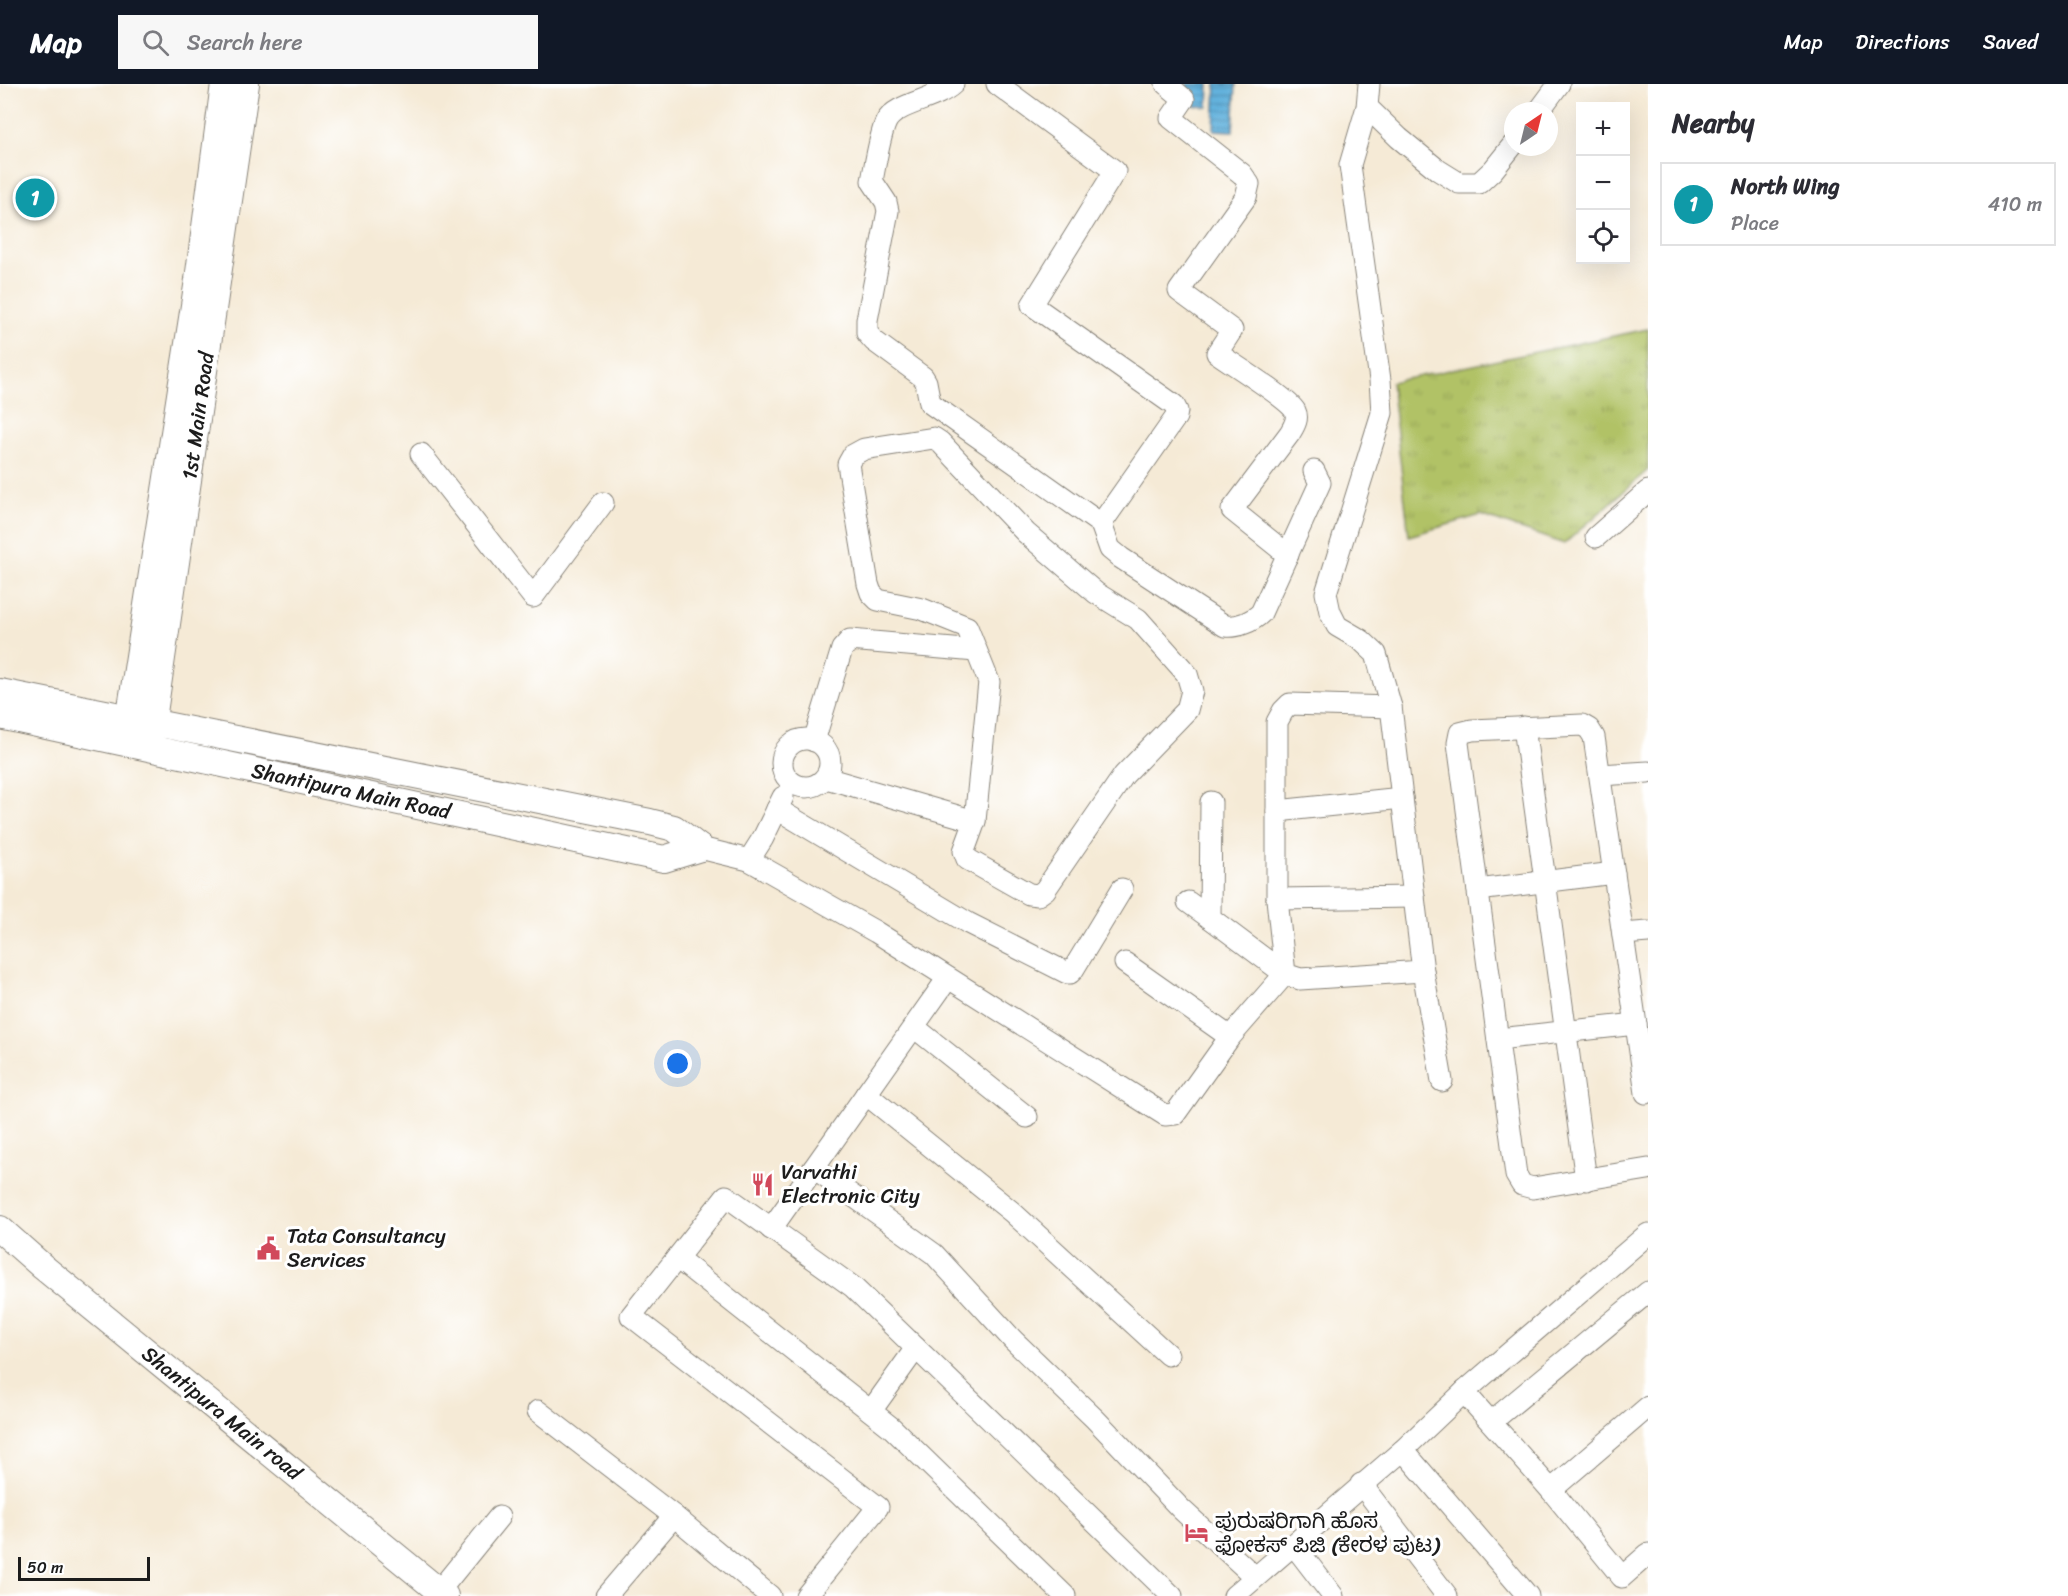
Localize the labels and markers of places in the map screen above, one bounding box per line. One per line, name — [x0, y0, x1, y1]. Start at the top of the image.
pin: 1 — [15, 176, 54, 220]
place label: Varvathi Electronic City — [781, 1153, 920, 1215]
restaurant icon: Varvathi Electronic City — [750, 1171, 776, 1197]
place label: Tata Consultancy Services — [287, 1217, 446, 1279]
public building icon: Tata Consultancy Services — [256, 1235, 282, 1261]
place label: ಪುರುಷರಿಗಾಗಿ ಹೊಸ ಫೋಕಸ್ ಪಿಜಿ (ಕೇರಳ ಪುಟ) — [1215, 1502, 1441, 1564]
hotel icon: ಪುರುಷರಿಗಾಗಿ ಹೊಸ ಫೋಕಸ್ ಪಿಜಿ (ಕೇರಳ ಪುಟ) — [1184, 1520, 1210, 1546]

